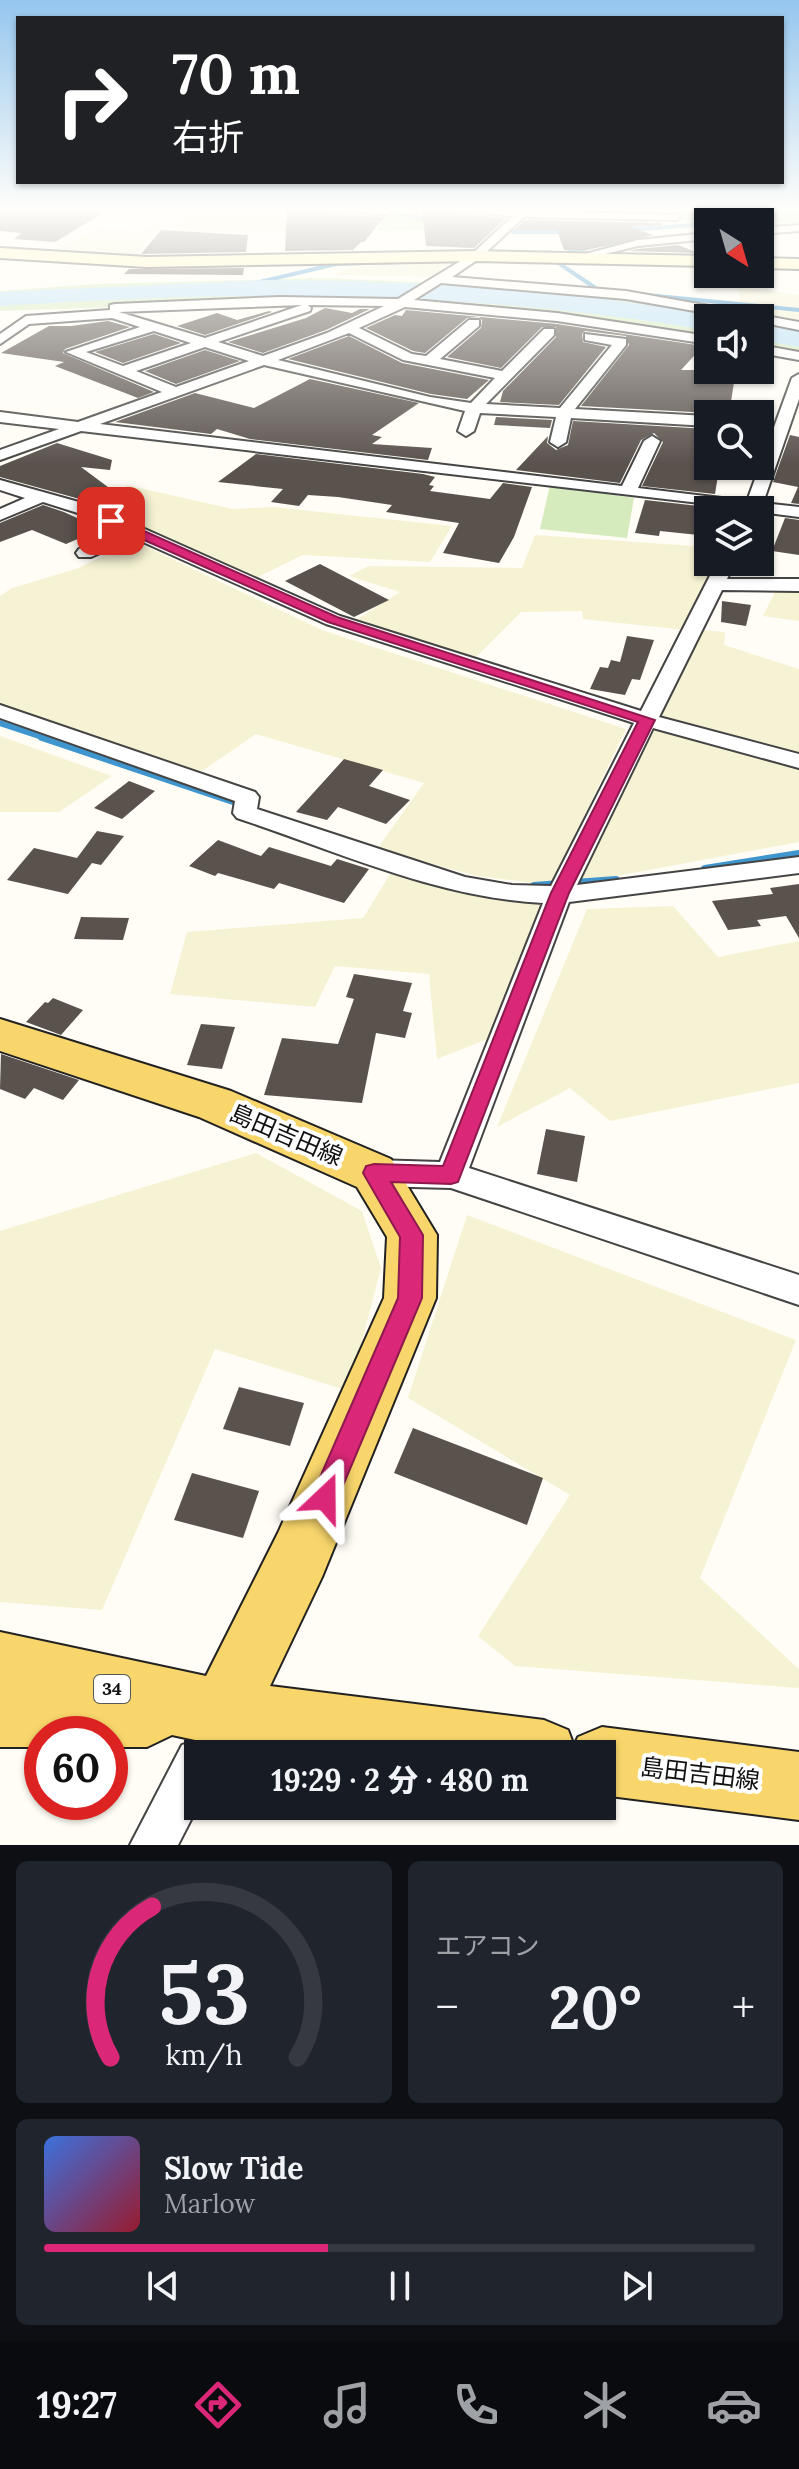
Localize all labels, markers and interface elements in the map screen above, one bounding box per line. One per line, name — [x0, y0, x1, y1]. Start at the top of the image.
text: 70 m — [172, 38, 300, 109]
icon: right — [40, 48, 144, 152]
text: 右折 — [172, 114, 244, 160]
north arrow — [694, 208, 774, 288]
map controls — [694, 208, 774, 576]
button: sound — [694, 304, 774, 384]
button: search — [694, 400, 774, 480]
pin — [77, 487, 145, 555]
button: layers — [694, 496, 774, 576]
icon: arrive — [89, 499, 133, 543]
street label: 島田吉田線 — [225, 1097, 347, 1172]
position arrow — [283, 1456, 367, 1540]
road number: 34 — [94, 1675, 130, 1703]
speed limit sign: 60 — [24, 1716, 128, 1820]
street label: 島田吉田線 — [639, 1751, 762, 1796]
text: 19:29 · 2 分 · 480 m — [271, 1761, 529, 1799]
text: エアコン — [436, 1929, 540, 1962]
text: 53 — [158, 1940, 250, 2047]
text: 20° — [549, 1969, 642, 2045]
text: − — [436, 1979, 459, 2035]
text: + — [732, 1979, 755, 2035]
text: km/h — [165, 2036, 242, 2073]
text: Slow Tide — [164, 2149, 303, 2187]
text: Marlow — [164, 2187, 255, 2220]
icon: previous — [141, 2264, 185, 2308]
icon: pause — [378, 2264, 422, 2308]
icon: next — [615, 2264, 659, 2308]
icon: directions — [190, 2377, 246, 2433]
icon: music — [319, 2377, 375, 2433]
icon: phone — [448, 2377, 504, 2433]
icon: climate — [577, 2377, 633, 2433]
icon: car — [706, 2377, 762, 2433]
text: 19:27 — [37, 2382, 117, 2428]

